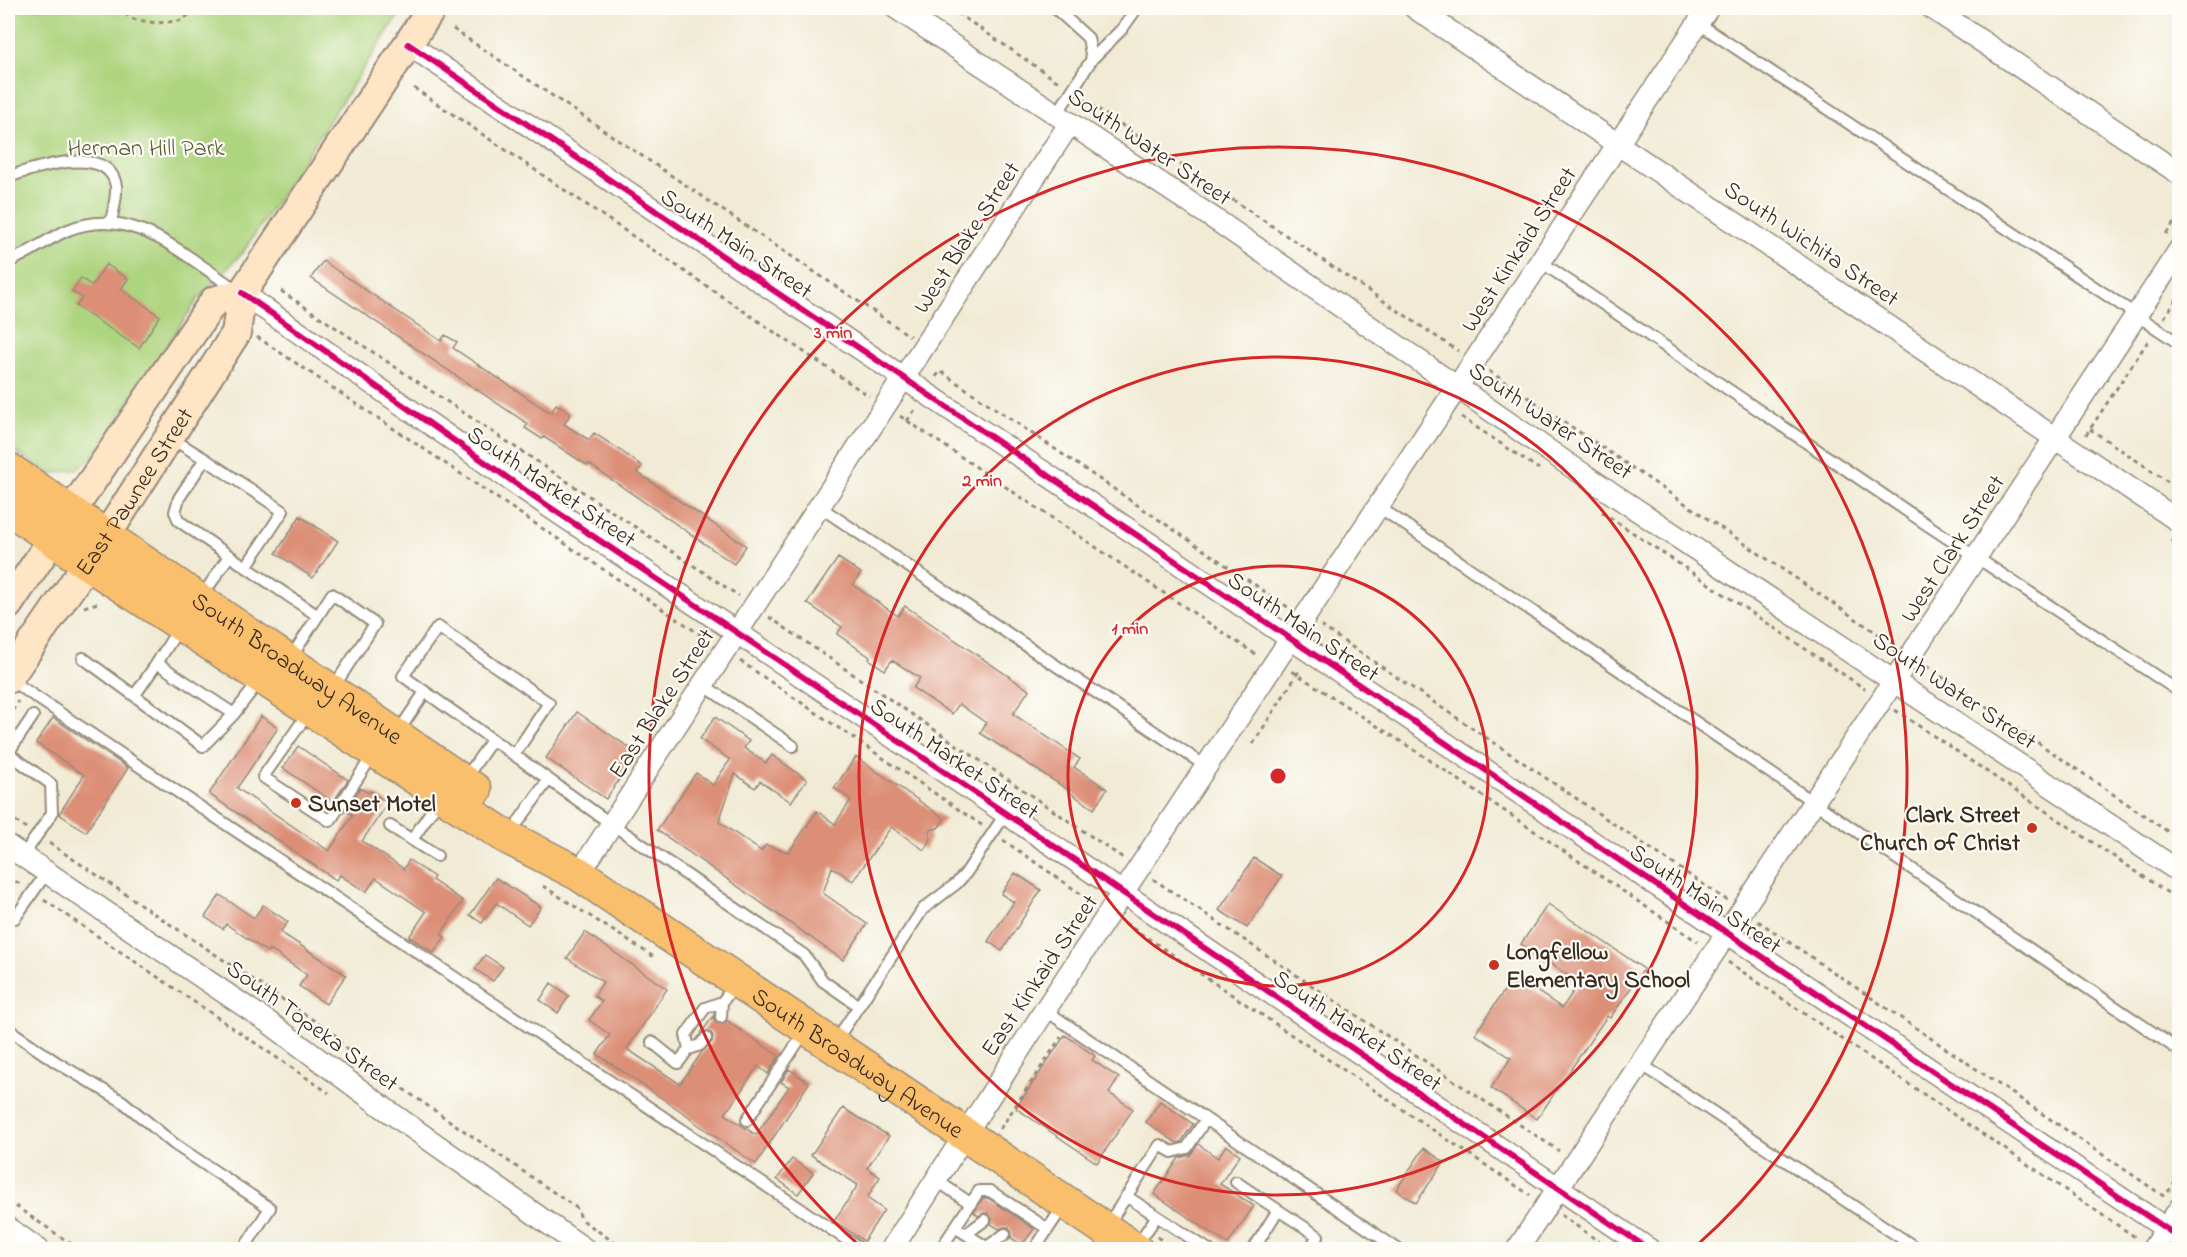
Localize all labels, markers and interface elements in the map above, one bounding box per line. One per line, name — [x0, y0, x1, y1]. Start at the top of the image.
street label: South Water Street — [1060, 80, 1238, 216]
park label: Herman Hill Park — [67, 132, 225, 167]
street label: West Blake Street — [906, 155, 1030, 321]
street label: West Kinkaid Street — [1453, 161, 1587, 340]
street label: South Wichita Street — [1716, 173, 1905, 317]
street label: South Main Street — [652, 181, 819, 309]
text: 3 min — [813, 321, 852, 347]
street label: South Water Street — [1461, 354, 1639, 490]
street label: East Pawnee Street — [68, 401, 204, 584]
street label: South Market Street — [459, 418, 642, 558]
street label: West Clark Street — [1893, 468, 2015, 630]
text: 2 min — [961, 469, 1002, 495]
street label: South Main Street — [1219, 564, 1386, 692]
street label: South Broadway Avenue — [183, 585, 409, 755]
text: 1 min — [1112, 617, 1148, 643]
street label: East Blake Street — [601, 622, 725, 787]
street label: South Water Street — [1865, 624, 2043, 760]
street label: South Market Street — [862, 690, 1045, 830]
centre of rings — [1268, 766, 1288, 786]
place label: Sunset Motel — [308, 788, 436, 823]
marker: Sunset Motel — [289, 796, 303, 810]
place label: Clark Street Church of Christ — [1860, 799, 2021, 862]
marker: Clark Street Church of Christ — [2025, 821, 2039, 835]
street label: South Main Street — [1621, 836, 1788, 964]
street label: East Kinkaid Street — [974, 888, 1109, 1065]
place label: Longfellow Elementary School — [1506, 936, 1690, 1000]
street label: South Topeka Street — [218, 952, 405, 1102]
marker: Longfellow Elementary School — [1487, 958, 1501, 972]
street label: South Market Street — [1265, 962, 1448, 1102]
street label: South Broadway Avenue — [744, 980, 970, 1149]

